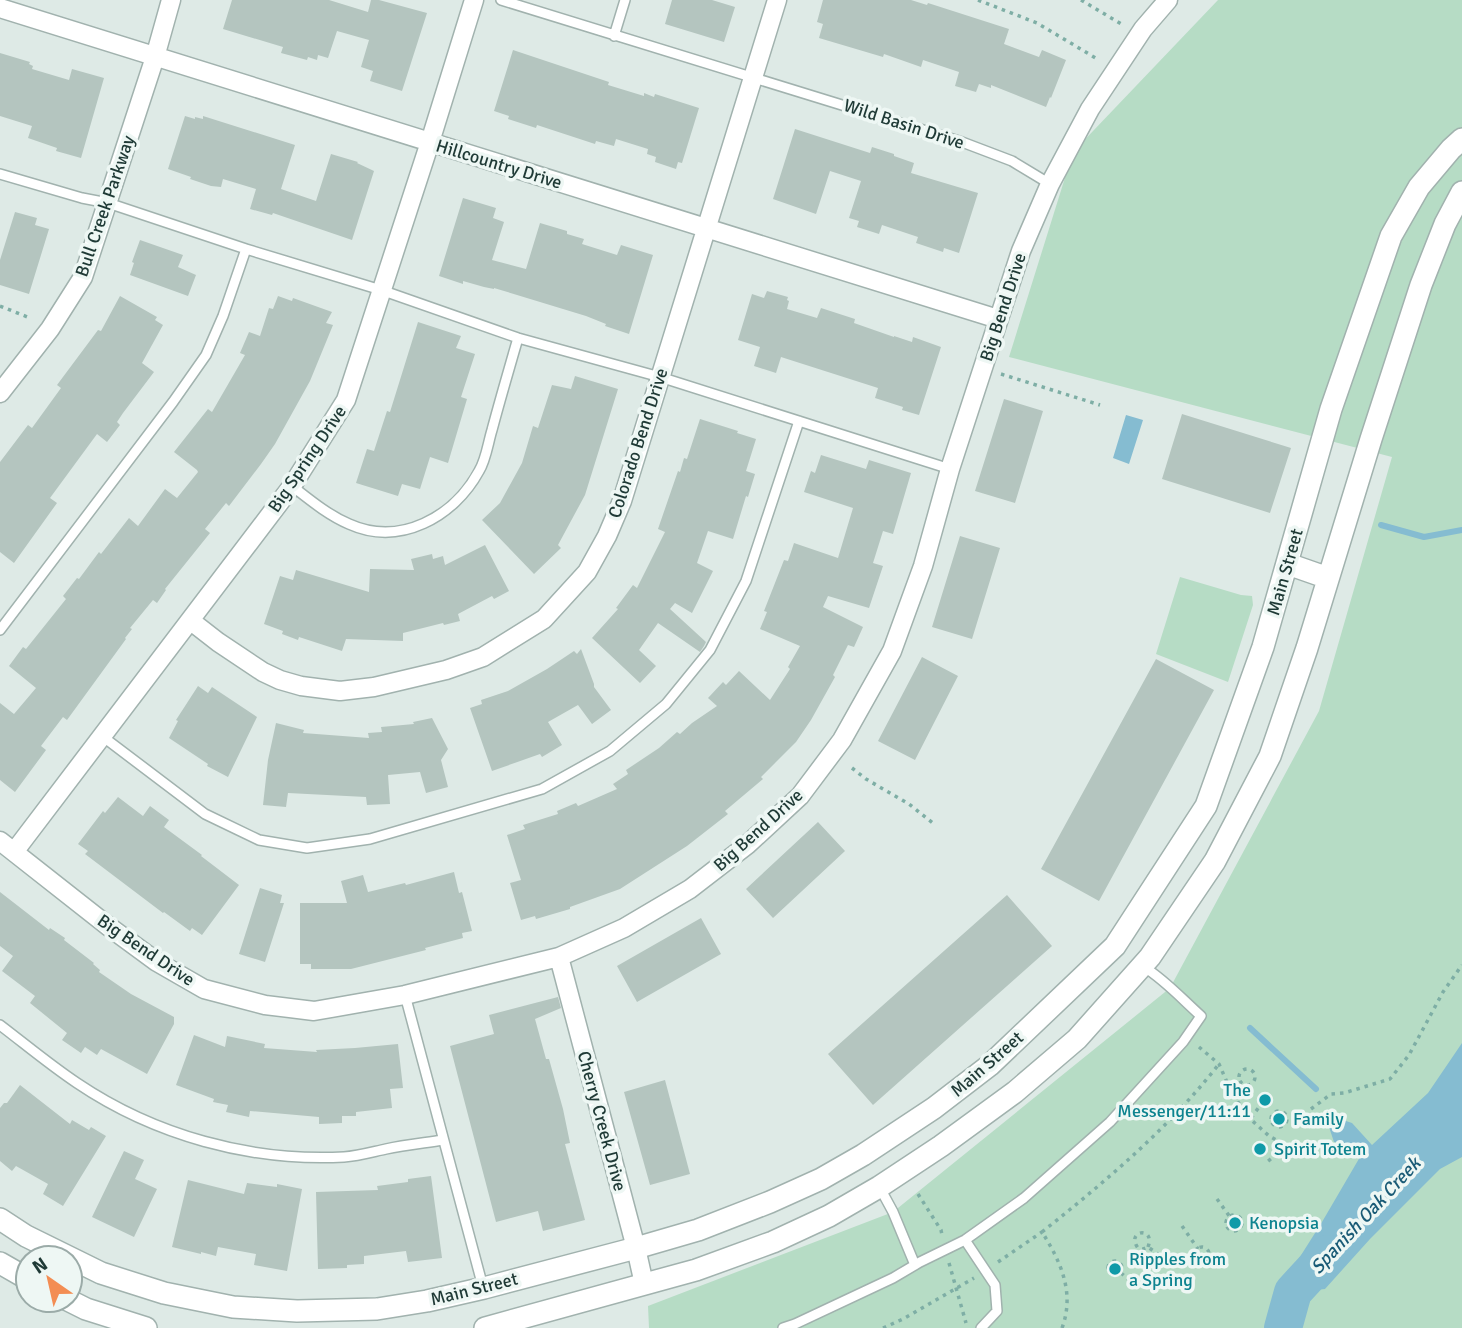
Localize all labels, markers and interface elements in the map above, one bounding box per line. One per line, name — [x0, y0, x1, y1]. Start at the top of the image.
street label: Wild Basin Drive — [841, 94, 967, 154]
street label: Bull Creek Parkway — [71, 132, 140, 280]
street label: Hillcountry Drive — [433, 134, 565, 194]
street label: Big Bend Drive — [975, 250, 1031, 364]
street label: Colorado Bend Drive — [603, 365, 673, 521]
street label: Big Spring Drive — [263, 401, 351, 517]
street label: Main Street — [1262, 526, 1308, 618]
street label: Big Bend Drive — [709, 784, 807, 876]
street label: Big Bend Drive — [93, 909, 199, 991]
street label: Main Street — [946, 1026, 1028, 1102]
street label: Cherry Creek Drive — [573, 1049, 631, 1193]
place label: The Messenger/11:11 — [1117, 1079, 1251, 1122]
marker: The Messenger/11:11 — [1257, 1092, 1273, 1108]
place label: Family — [1293, 1108, 1344, 1130]
marker: Family — [1271, 1111, 1287, 1127]
place label: Spirit Totem — [1274, 1138, 1366, 1160]
marker: Spirit Totem — [1252, 1141, 1268, 1157]
water label: Spanish Oak Creek — [1306, 1151, 1427, 1279]
place label: Kenopsia — [1249, 1212, 1319, 1234]
marker: Kenopsia — [1227, 1215, 1243, 1231]
north arrow — [14, 1244, 84, 1314]
place label: Ripples from a Spring — [1129, 1248, 1226, 1291]
text: N — [28, 1252, 52, 1279]
marker: Ripples from a Spring — [1107, 1261, 1123, 1277]
street label: Main Street — [428, 1268, 520, 1310]

